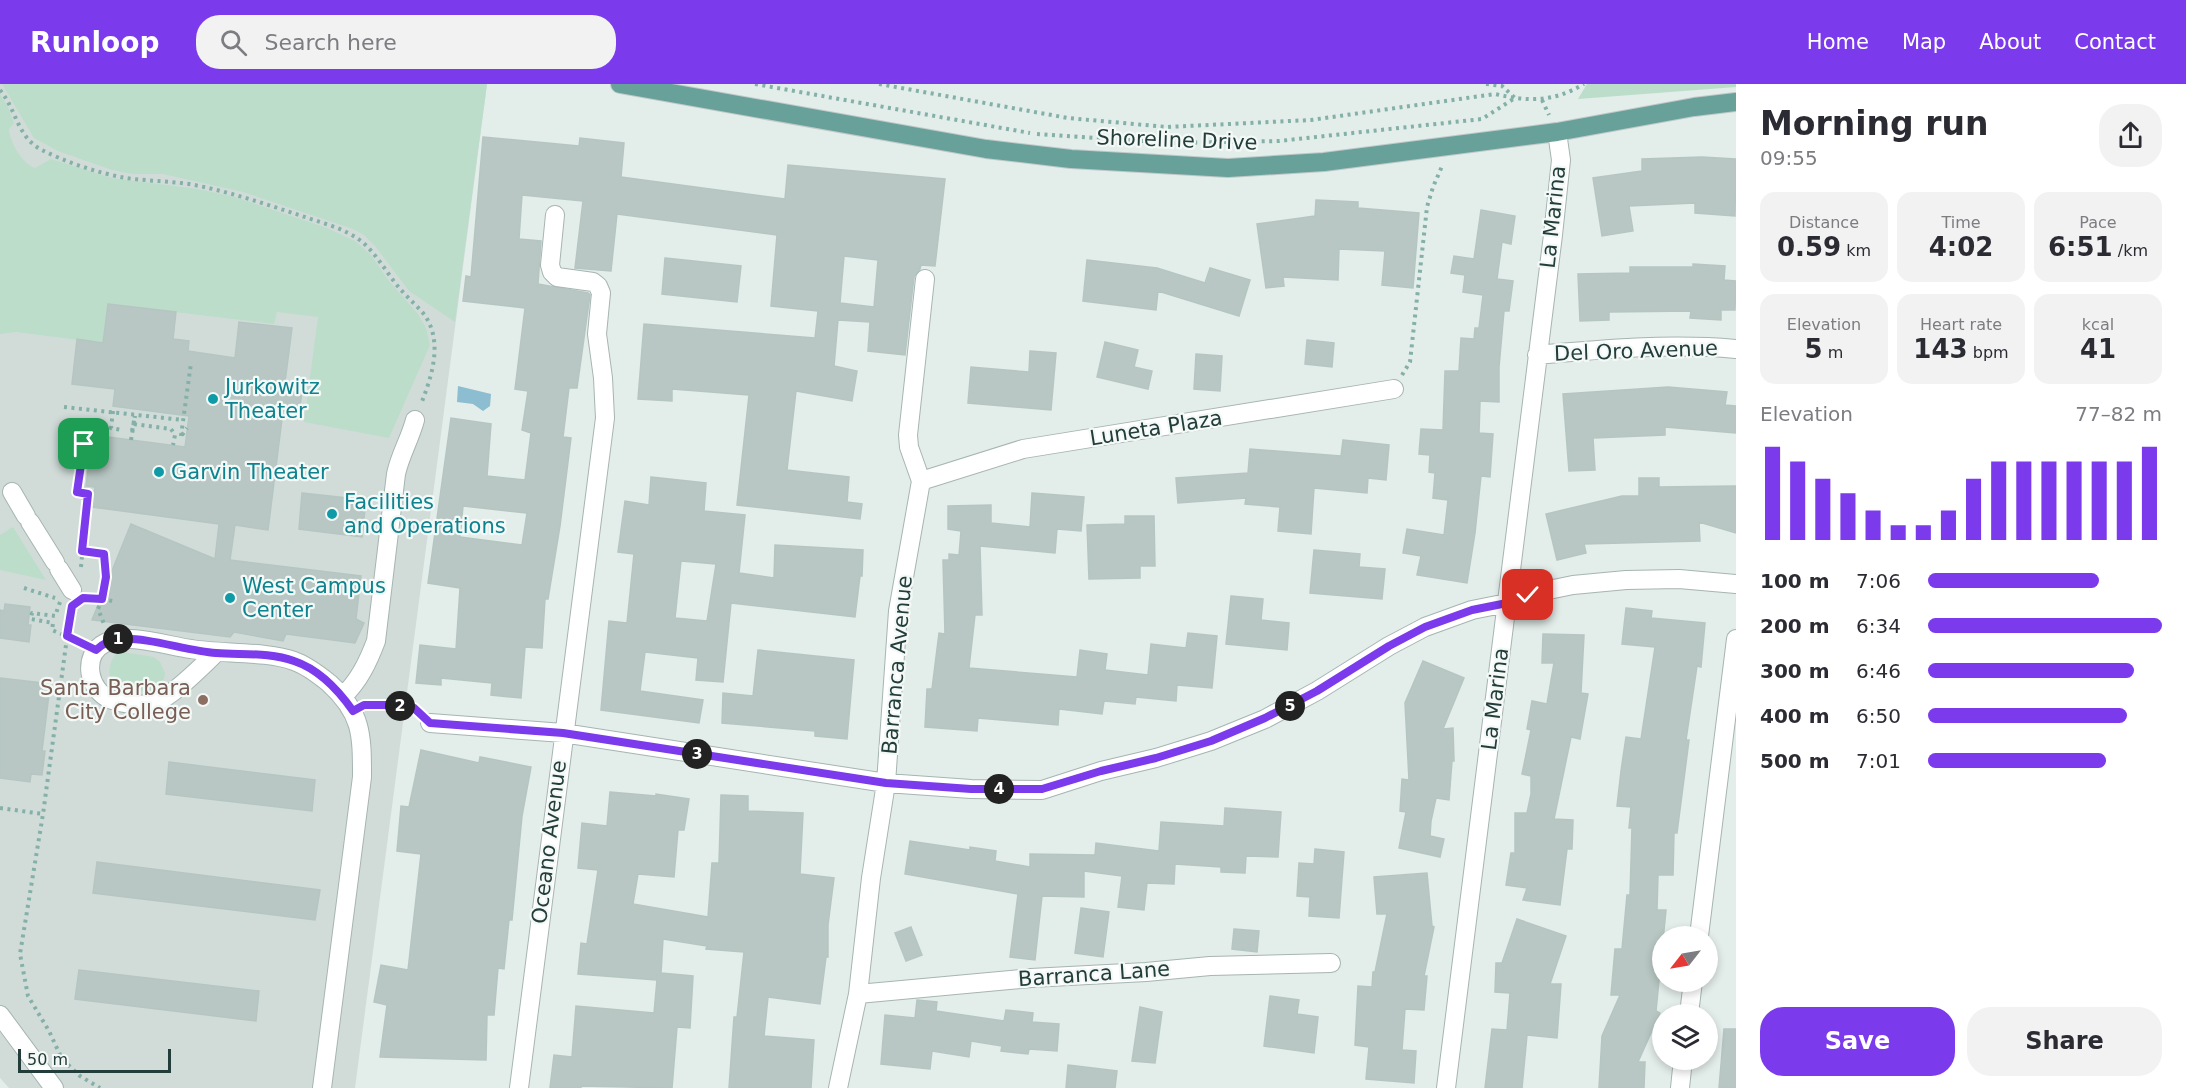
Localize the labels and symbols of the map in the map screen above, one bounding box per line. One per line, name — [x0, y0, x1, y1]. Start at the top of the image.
street label: Shoreline Drive — [1096, 125, 1258, 155]
street label: La Marina — [1536, 165, 1570, 269]
street label: Del Oro Avenue — [1554, 336, 1718, 366]
place label: Jurkowitz Theater — [223, 375, 320, 423]
marker: Jurkowitz Theater — [206, 392, 220, 406]
street label: Luneta Plaza — [1088, 406, 1224, 450]
pin — [58, 418, 109, 469]
place label: Garvin Theater — [171, 460, 329, 484]
marker: Garvin Theater — [152, 465, 166, 479]
place label: Facilities and Operations — [344, 490, 506, 538]
marker: Facilities and Operations — [325, 507, 339, 521]
pin — [1502, 569, 1553, 620]
place label: West Campus Center — [242, 574, 386, 622]
street label: Barranca Avenue — [877, 575, 917, 755]
marker: West Campus Center — [223, 591, 237, 605]
pin: 1 — [103, 624, 133, 654]
street label: La Marina — [1477, 646, 1513, 752]
place label: Santa Barbara City College — [40, 676, 191, 724]
pin: 2 — [385, 691, 415, 721]
pin: 5 — [1275, 691, 1305, 721]
marker: Santa Barbara City College — [196, 693, 210, 707]
pin: 3 — [682, 739, 712, 769]
street label: Oceano Avenue — [527, 759, 571, 925]
pin: 4 — [984, 774, 1014, 804]
north arrow — [1652, 926, 1718, 992]
street label: Barranca Lane — [1017, 957, 1171, 991]
scale bar — [18, 1046, 171, 1074]

